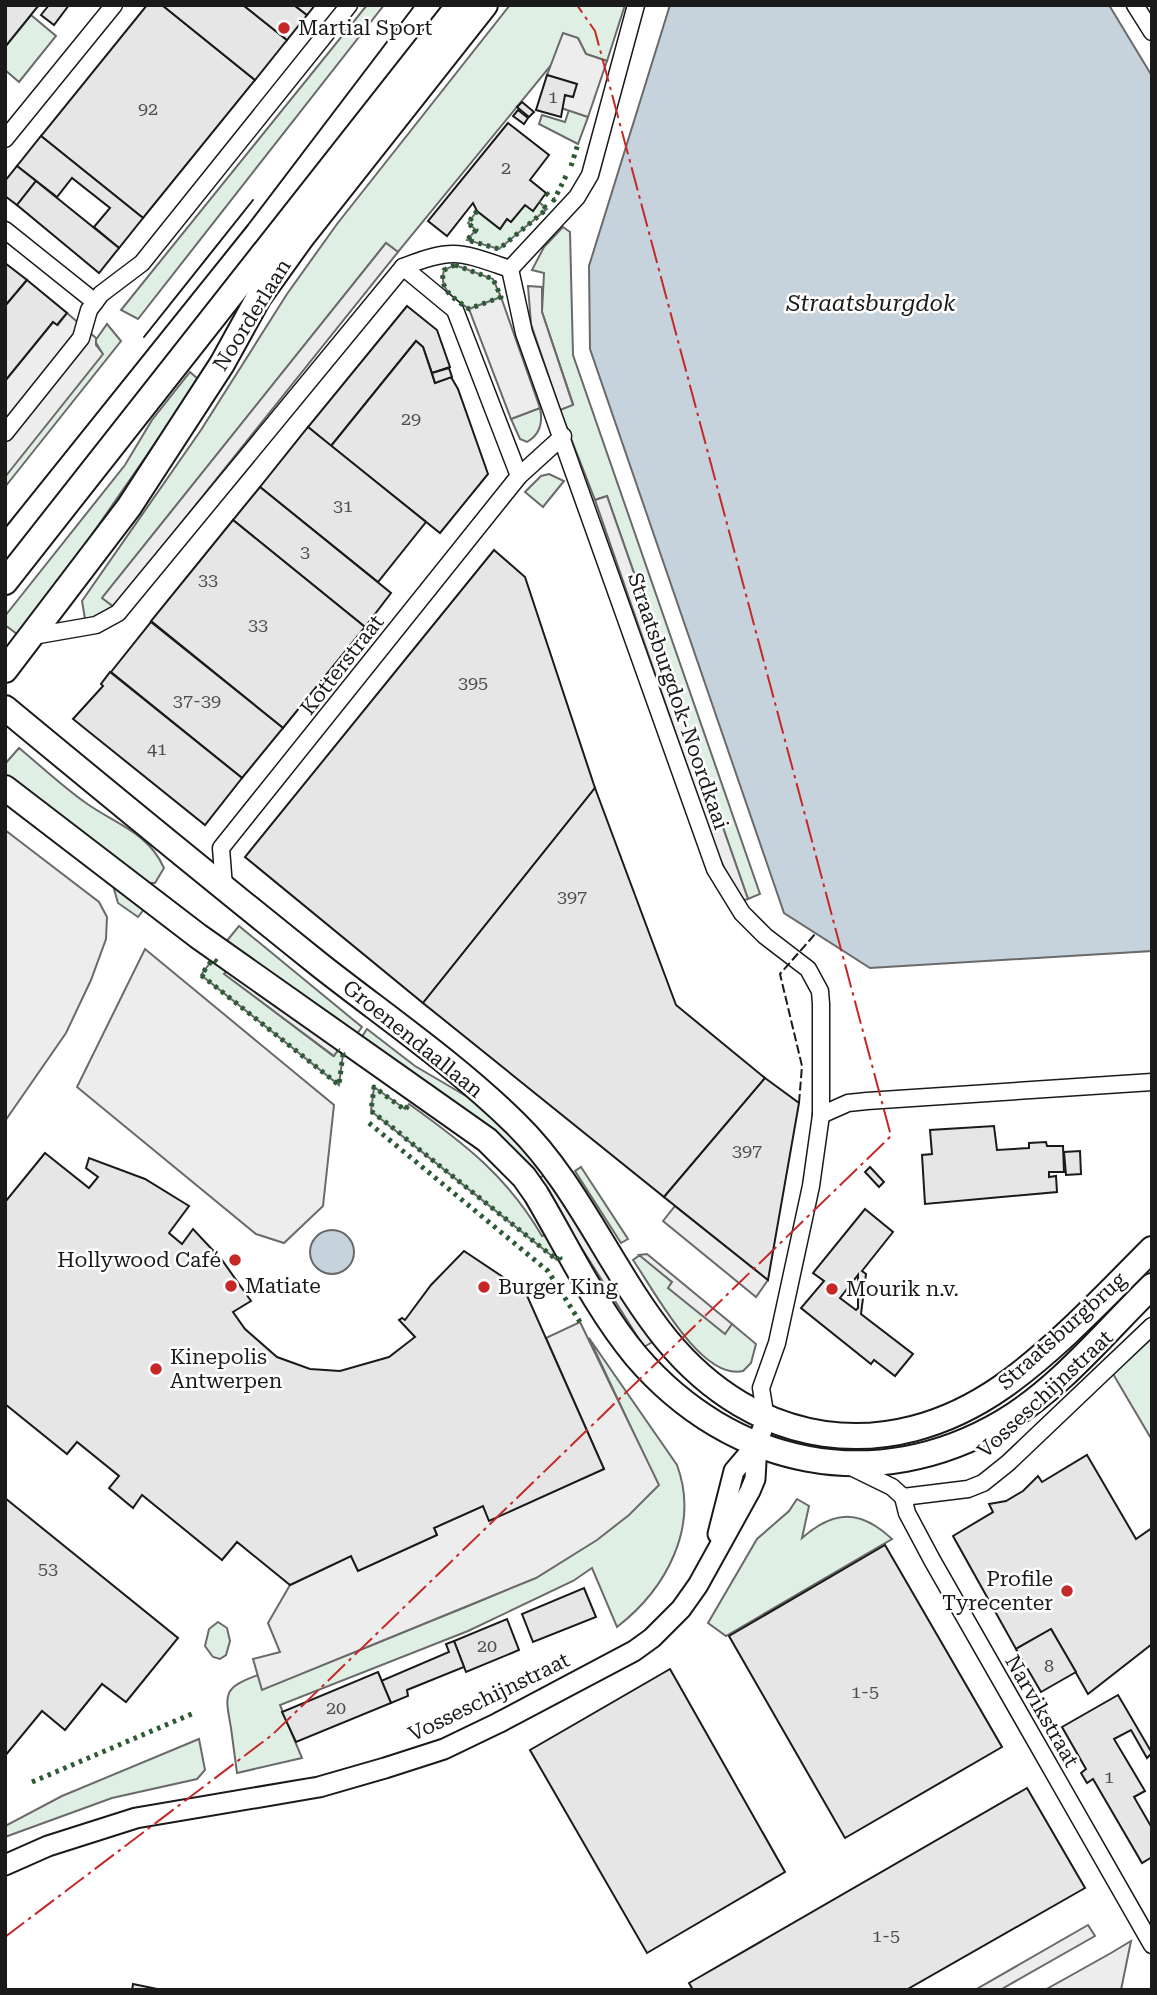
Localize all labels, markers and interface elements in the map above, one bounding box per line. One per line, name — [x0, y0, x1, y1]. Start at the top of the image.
place label: Martial Sport — [298, 16, 433, 40]
marker: Martial Sport — [276, 20, 292, 36]
house number: 1 — [548, 86, 558, 107]
house number: 92 — [138, 98, 158, 119]
house number: 2 — [501, 157, 511, 178]
street label: Noorderlaan — [208, 254, 296, 375]
water label: Straatsburgdok — [786, 290, 956, 317]
house number: 29 — [401, 408, 421, 429]
house number: 31 — [333, 495, 353, 516]
house number: 3 — [300, 541, 310, 562]
house number: 33 — [198, 569, 218, 590]
street label: Straatsburgdok-Noordkaai — [623, 570, 733, 833]
street label: Kotterstraat — [296, 610, 388, 720]
house number: 33 — [248, 614, 268, 635]
house number: 395 — [458, 672, 488, 693]
house number: 37-39 — [173, 690, 221, 711]
house number: 41 — [147, 738, 167, 759]
house number: 397 — [557, 886, 587, 907]
street label: Groenendaallaan — [338, 975, 488, 1103]
house number: 397 — [732, 1140, 762, 1161]
place label: Hollywood Café — [57, 1248, 221, 1272]
marker: Hollywood Café — [227, 1252, 243, 1268]
street label: Straatsburgbrug — [993, 1267, 1131, 1395]
place label: Matiate — [245, 1274, 321, 1298]
place label: Burger King — [498, 1275, 618, 1299]
place label: Mourik n.v. — [846, 1277, 959, 1301]
marker: Matiate — [223, 1278, 239, 1294]
marker: Burger King — [476, 1279, 492, 1295]
marker: Mourik n.v. — [824, 1281, 840, 1297]
street label: Vosseschijnstraat — [973, 1325, 1118, 1463]
place label: Kinepolis Antwerpen — [170, 1345, 283, 1393]
marker: Kinepolis Antwerpen — [148, 1361, 164, 1377]
house number: 53 — [38, 1558, 58, 1579]
place label: Profile Tyrecenter — [942, 1567, 1053, 1615]
marker: Profile Tyrecenter — [1059, 1583, 1075, 1599]
house number: 20 — [477, 1635, 497, 1656]
street label: Vosseschijnstraat — [405, 1648, 573, 1746]
street label: Narvikstraat — [1000, 1651, 1084, 1771]
house number: 8 — [1044, 1655, 1054, 1676]
house number: 1-5 — [851, 1681, 879, 1702]
house number: 20 — [326, 1697, 346, 1718]
house number: 1 — [1104, 1766, 1114, 1787]
house number: 1-5 — [872, 1925, 900, 1946]

